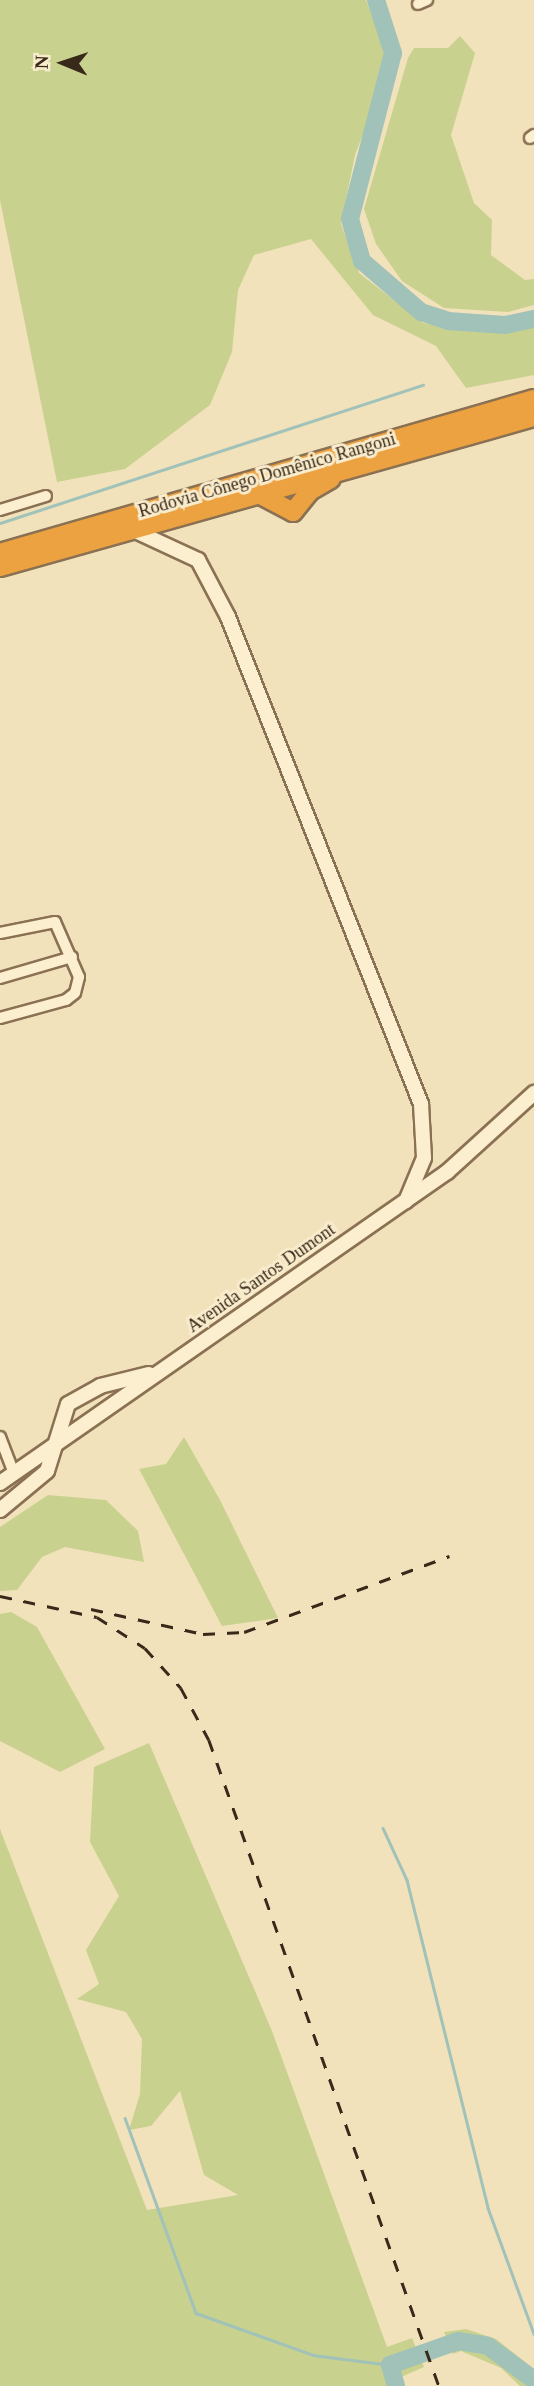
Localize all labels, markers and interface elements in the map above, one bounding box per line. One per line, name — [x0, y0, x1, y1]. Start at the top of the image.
north arrow — [28, 28, 98, 98]
text: N — [31, 55, 52, 69]
street label: Rodovia Cônego Domênico Rangoni — [136, 428, 398, 522]
street label: Avenida Santos Dumont — [183, 1219, 339, 1337]

